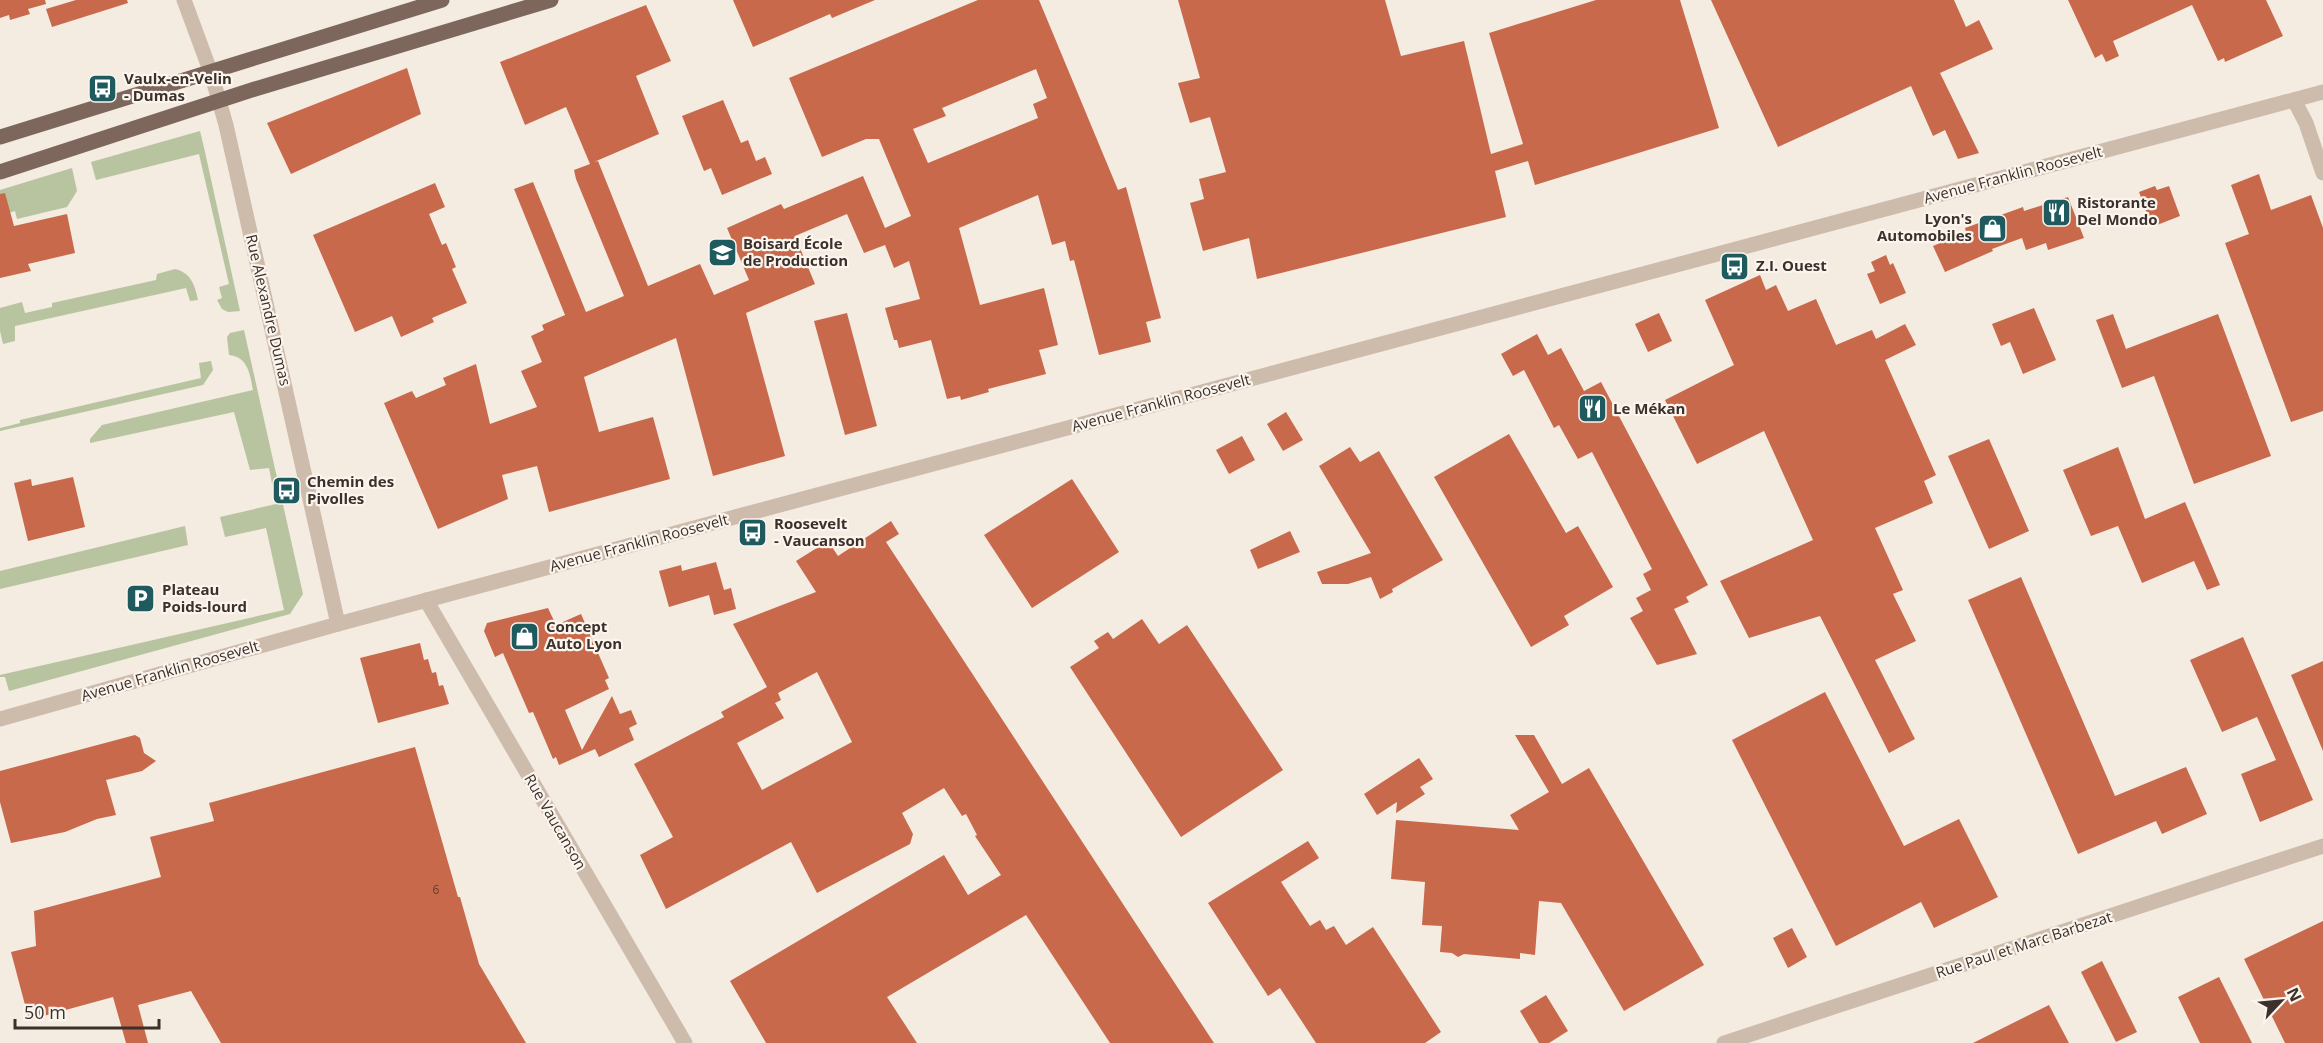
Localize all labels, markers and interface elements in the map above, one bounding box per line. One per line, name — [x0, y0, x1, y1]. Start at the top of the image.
place label: Vaulx-en-Velin - Dumas — [124, 68, 232, 105]
bus stop icon: Vaulx-en-Velin - Dumas — [87, 72, 119, 104]
street label: Avenue Franklin Roosevelt — [1921, 141, 2104, 208]
place label: Ristorante Del Mondo — [2077, 192, 2158, 229]
restaurant icon: Ristorante Del Mondo — [2040, 196, 2072, 228]
place label: Lyon's Automobiles — [1877, 208, 1972, 245]
shop icon: Lyon's Automobiles — [1977, 212, 2009, 244]
street label: Rue Alexandre Dumas — [242, 232, 296, 388]
place label: Boisard École de Production — [743, 233, 848, 270]
school or university icon: Boisard École de Production — [706, 237, 738, 269]
bus stop icon: Z.I. Ouest — [1719, 250, 1751, 282]
place label: Z.I. Ouest — [1756, 255, 1827, 275]
street label: Avenue Franklin Roosevelt — [1069, 369, 1252, 436]
restaurant icon: Le Mékan — [1576, 393, 1608, 425]
place label: Le Mékan — [1613, 398, 1685, 418]
place label: Chemin des Pivolles — [307, 471, 394, 508]
bus stop icon: Chemin des Pivolles — [270, 475, 302, 507]
street label: Avenue Franklin Roosevelt — [547, 509, 730, 576]
place label: Roosevelt - Vaucanson — [774, 513, 865, 550]
bus stop icon: Roosevelt - Vaucanson — [737, 517, 769, 549]
place label: Plateau Poids-lourd — [162, 579, 247, 616]
parking icon: Plateau Poids-lourd — [125, 583, 157, 615]
place label: Concept Auto Lyon — [546, 616, 622, 653]
shop icon: Concept Auto Lyon — [509, 620, 541, 652]
street label: Avenue Franklin Roosevelt — [79, 635, 261, 705]
street label: Rue Vaucanson — [520, 770, 591, 873]
house number: 6 — [433, 881, 440, 898]
street label: Rue Paul et Marc Barbezat — [1933, 906, 2114, 982]
north arrow — [2251, 971, 2311, 1031]
text: N — [2282, 984, 2307, 1005]
scale bar — [15, 992, 159, 1030]
text: 50 m — [24, 1000, 66, 1024]

